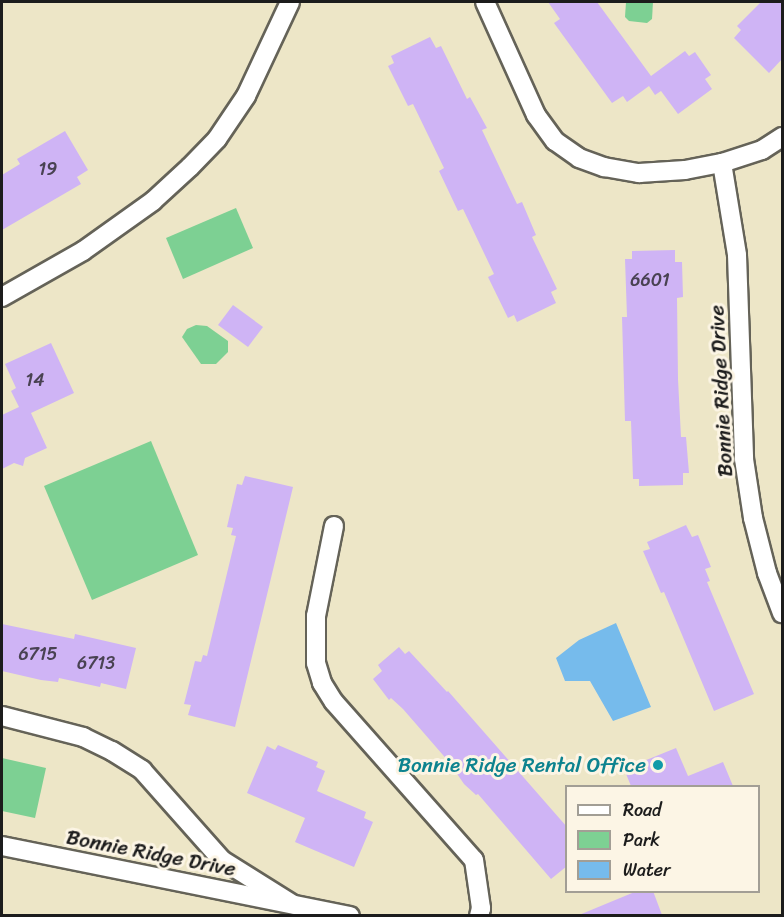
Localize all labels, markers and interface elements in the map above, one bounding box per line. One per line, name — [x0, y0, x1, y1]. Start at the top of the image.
house number: 19 — [39, 158, 57, 180]
house number: 6601 — [630, 269, 670, 291]
street label: Bonnie Ridge Drive — [704, 304, 738, 478]
house number: 14 — [26, 369, 44, 391]
house number: 6715 — [18, 643, 58, 665]
house number: 6713 — [77, 652, 115, 674]
place label: Bonnie Ridge Rental Office — [396, 752, 646, 778]
marker: Bonnie Ridge Rental Office — [651, 758, 665, 772]
legend — [565, 785, 760, 893]
text: Road — [623, 794, 662, 826]
street label: Bonnie Ridge Drive — [64, 824, 238, 882]
text: Park — [623, 824, 660, 856]
text: Water — [623, 854, 670, 886]

